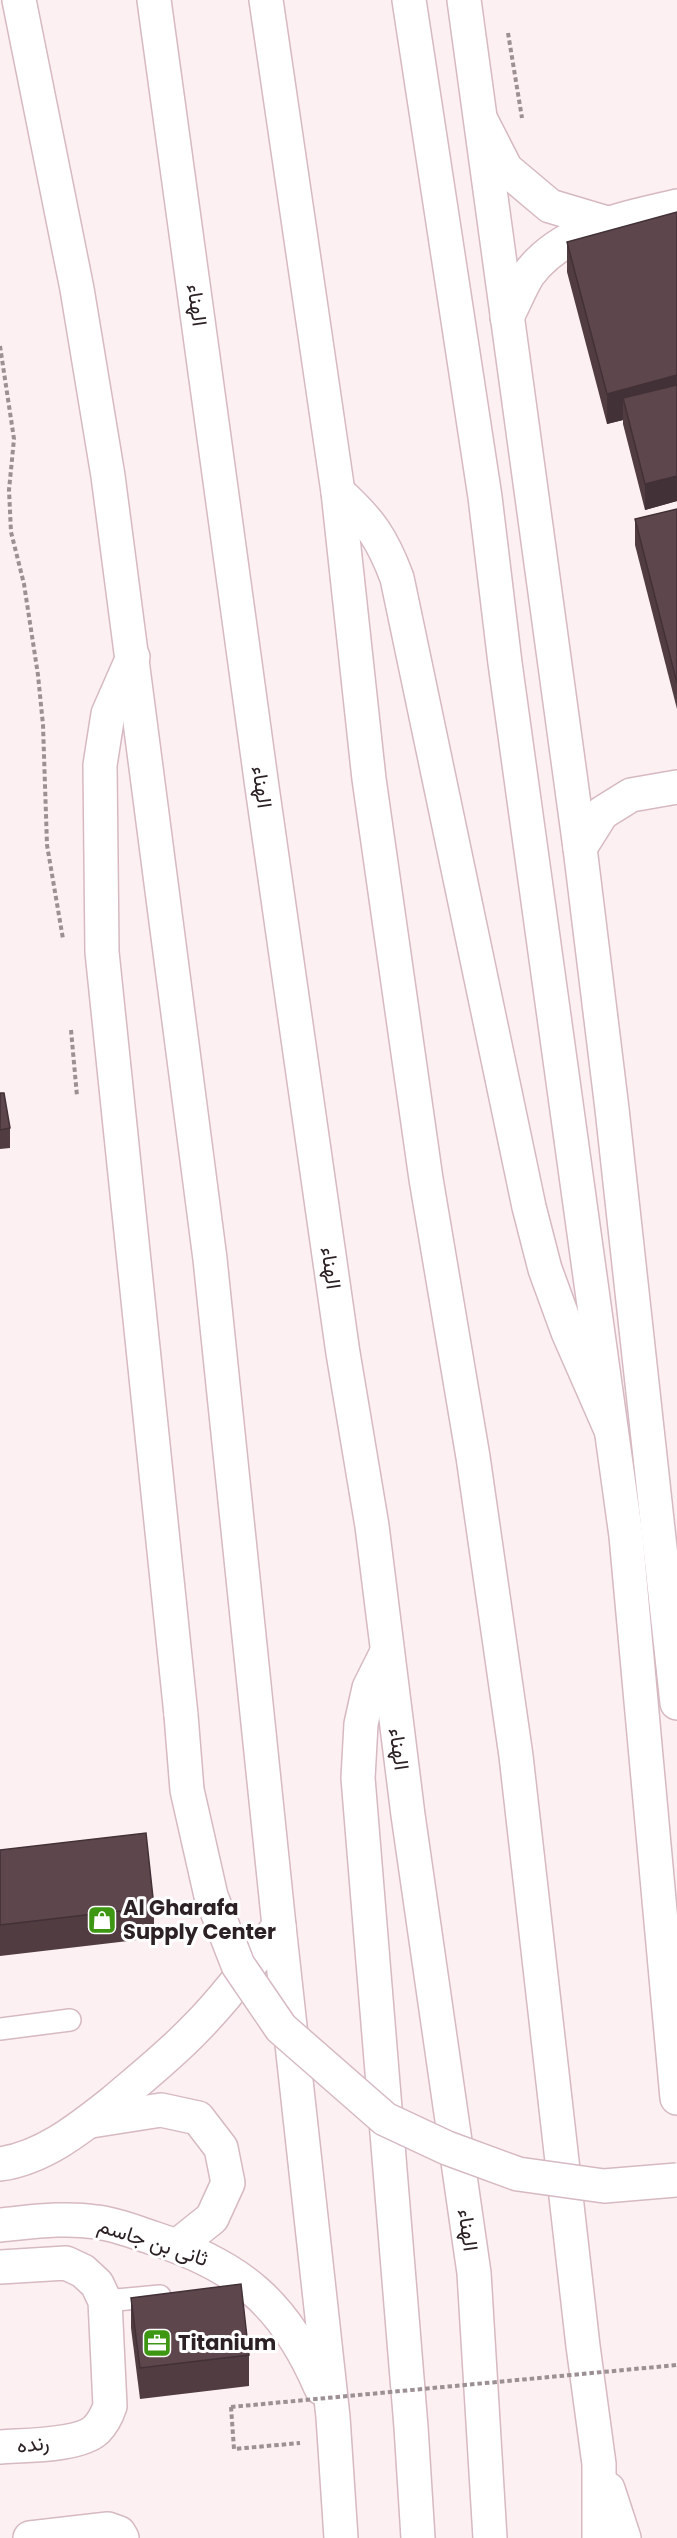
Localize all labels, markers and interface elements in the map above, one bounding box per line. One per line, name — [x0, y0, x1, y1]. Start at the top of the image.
street label: الهناء — [180, 282, 215, 328]
street label: الهناء — [245, 764, 280, 810]
street label: الهناء — [314, 1245, 349, 1291]
street label: الهناء — [382, 1726, 417, 1772]
place label: Al Gharafa Supply Center — [123, 1893, 276, 1946]
shop icon: Al Gharafa Supply Center — [86, 1904, 118, 1936]
street label: الهناء — [451, 2207, 486, 2253]
street label: ثانى بن جاسم — [94, 2210, 212, 2273]
office icon: Titanium — [141, 2327, 173, 2359]
place label: Titanium — [178, 2328, 276, 2357]
street label: رنده — [15, 2427, 51, 2460]

